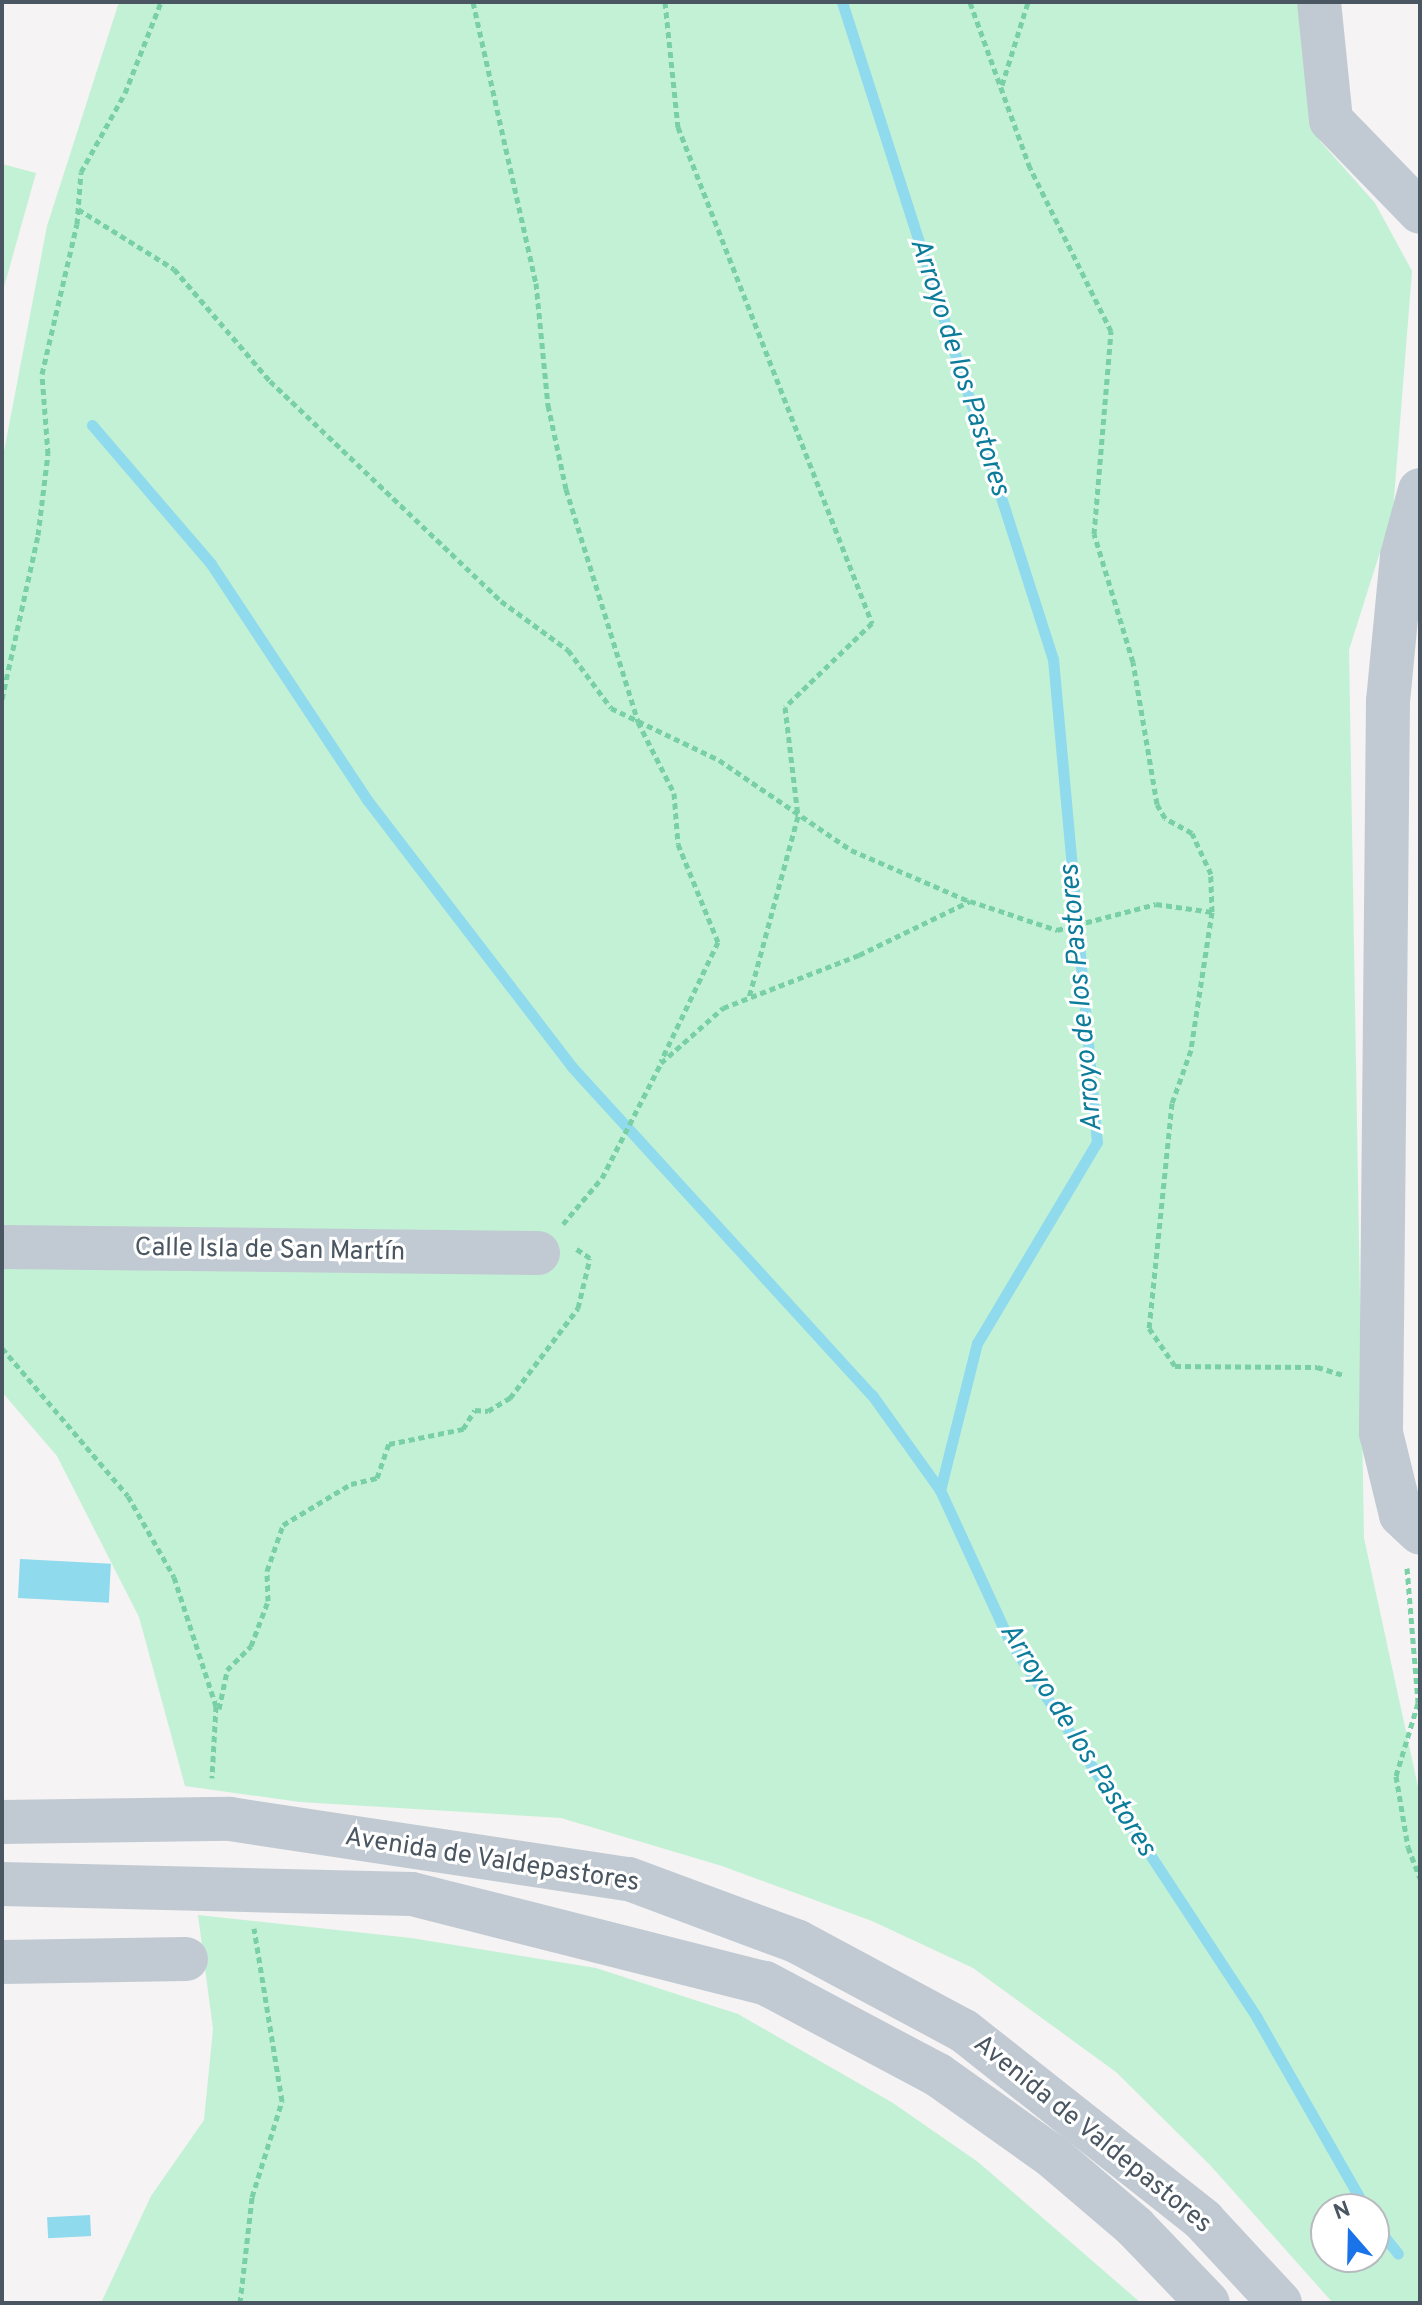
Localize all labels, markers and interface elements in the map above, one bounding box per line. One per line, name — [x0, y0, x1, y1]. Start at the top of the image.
water label: Arroyo de los Pastores — [902, 234, 1016, 500]
water label: Arroyo de los Pastores — [1054, 863, 1110, 1133]
street label: Calle Isla de San Martín — [134, 1233, 406, 1269]
water label: Arroyo de los Pastores — [992, 1617, 1162, 1863]
street label: Avenida de Valdepastores — [342, 1822, 642, 1900]
street label: Avenida de Valdepastores — [966, 2029, 1218, 2241]
north arrow — [1310, 2193, 1390, 2273]
text: N — [1330, 2196, 1354, 2227]

